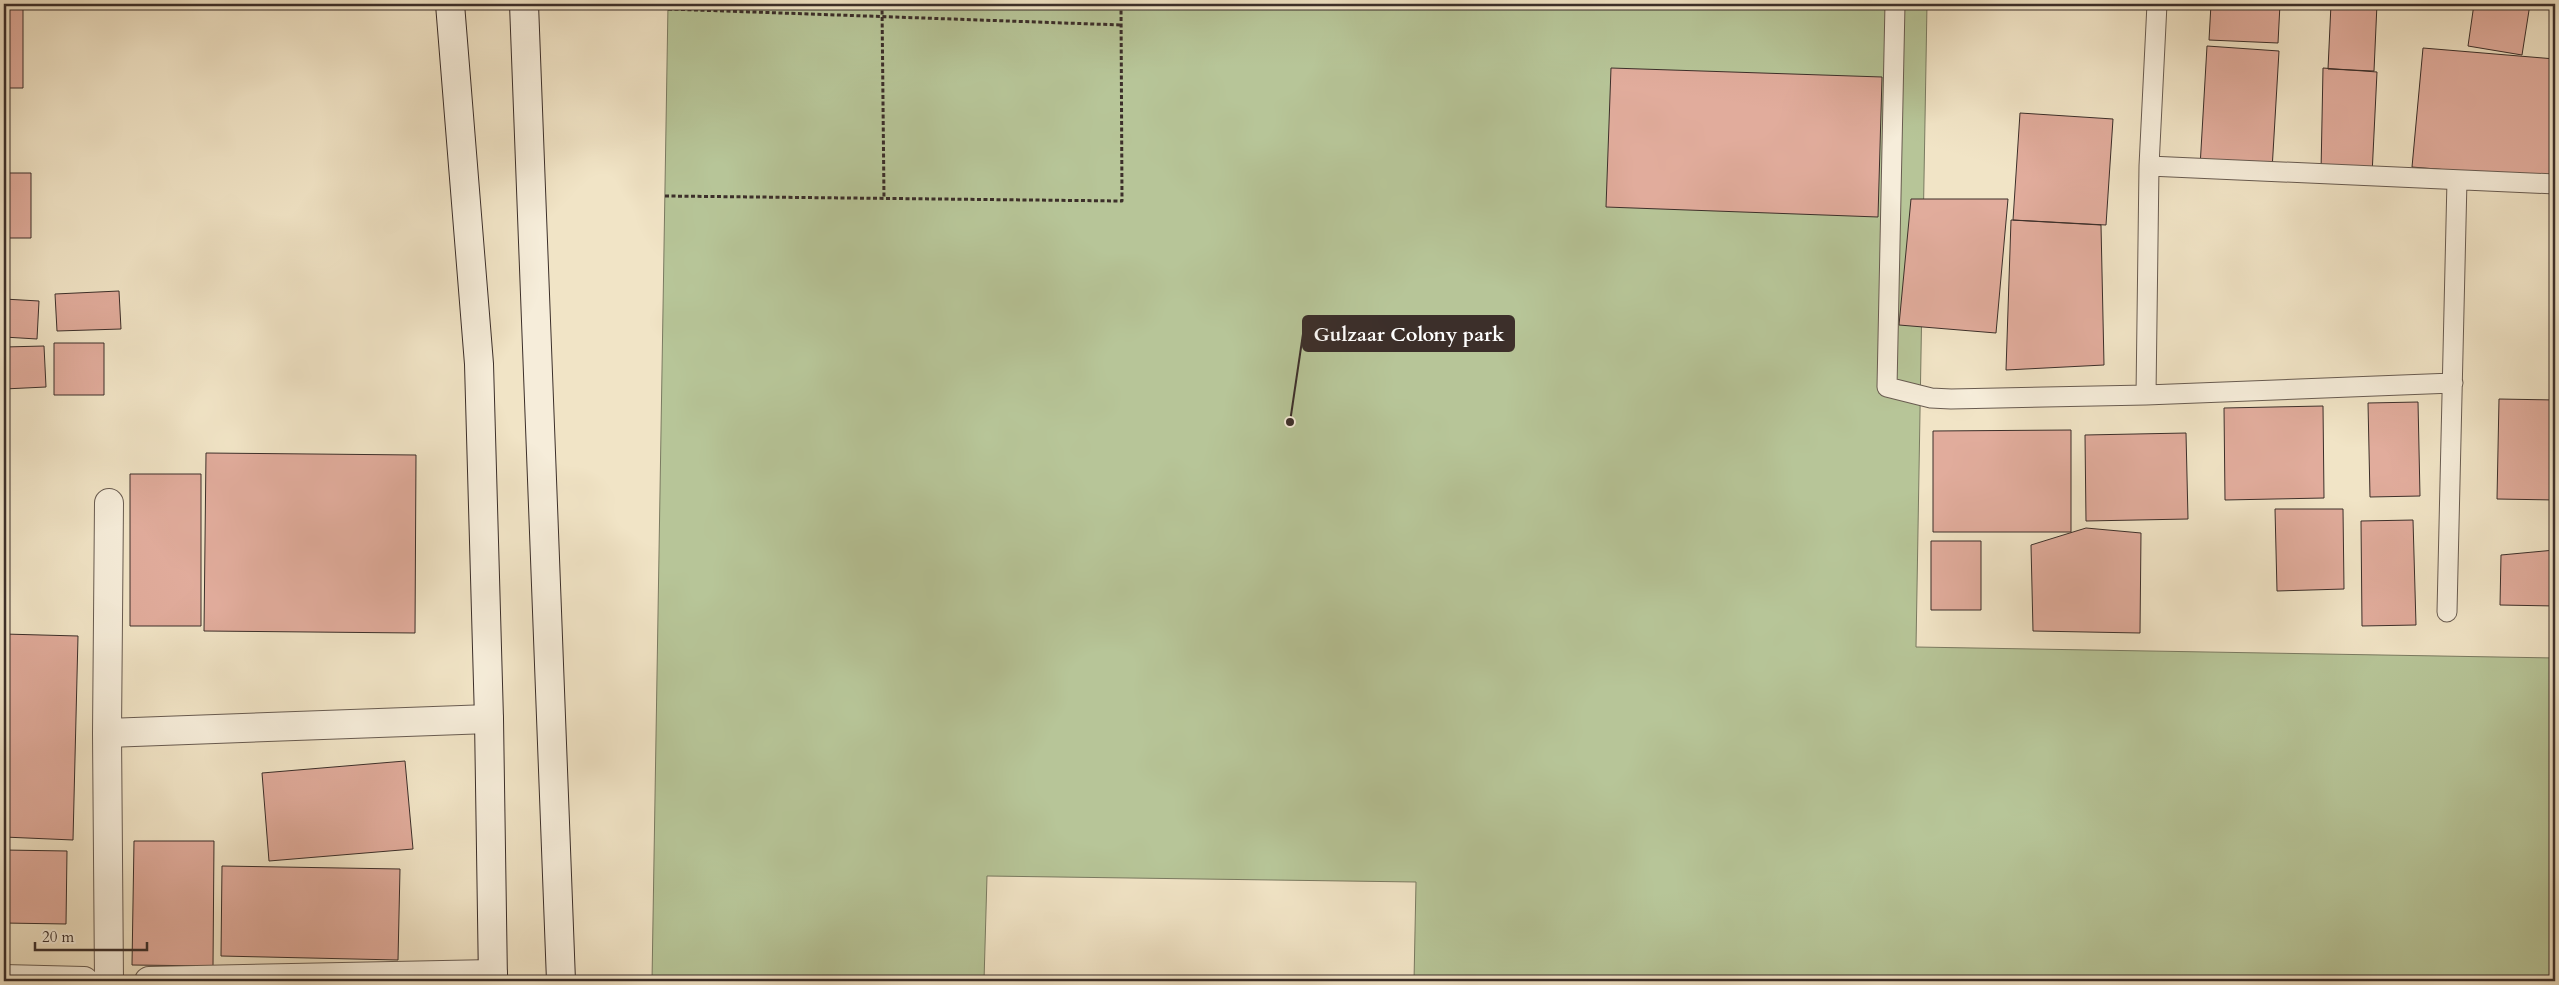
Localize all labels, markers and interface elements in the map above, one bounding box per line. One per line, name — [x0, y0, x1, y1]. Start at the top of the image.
callout: Gulzaar Colony park — [1303, 316, 1514, 351]
text: Gulzaar Colony park — [1313, 321, 1505, 348]
scale bar — [35, 920, 148, 952]
text: 20 m — [42, 927, 74, 947]

